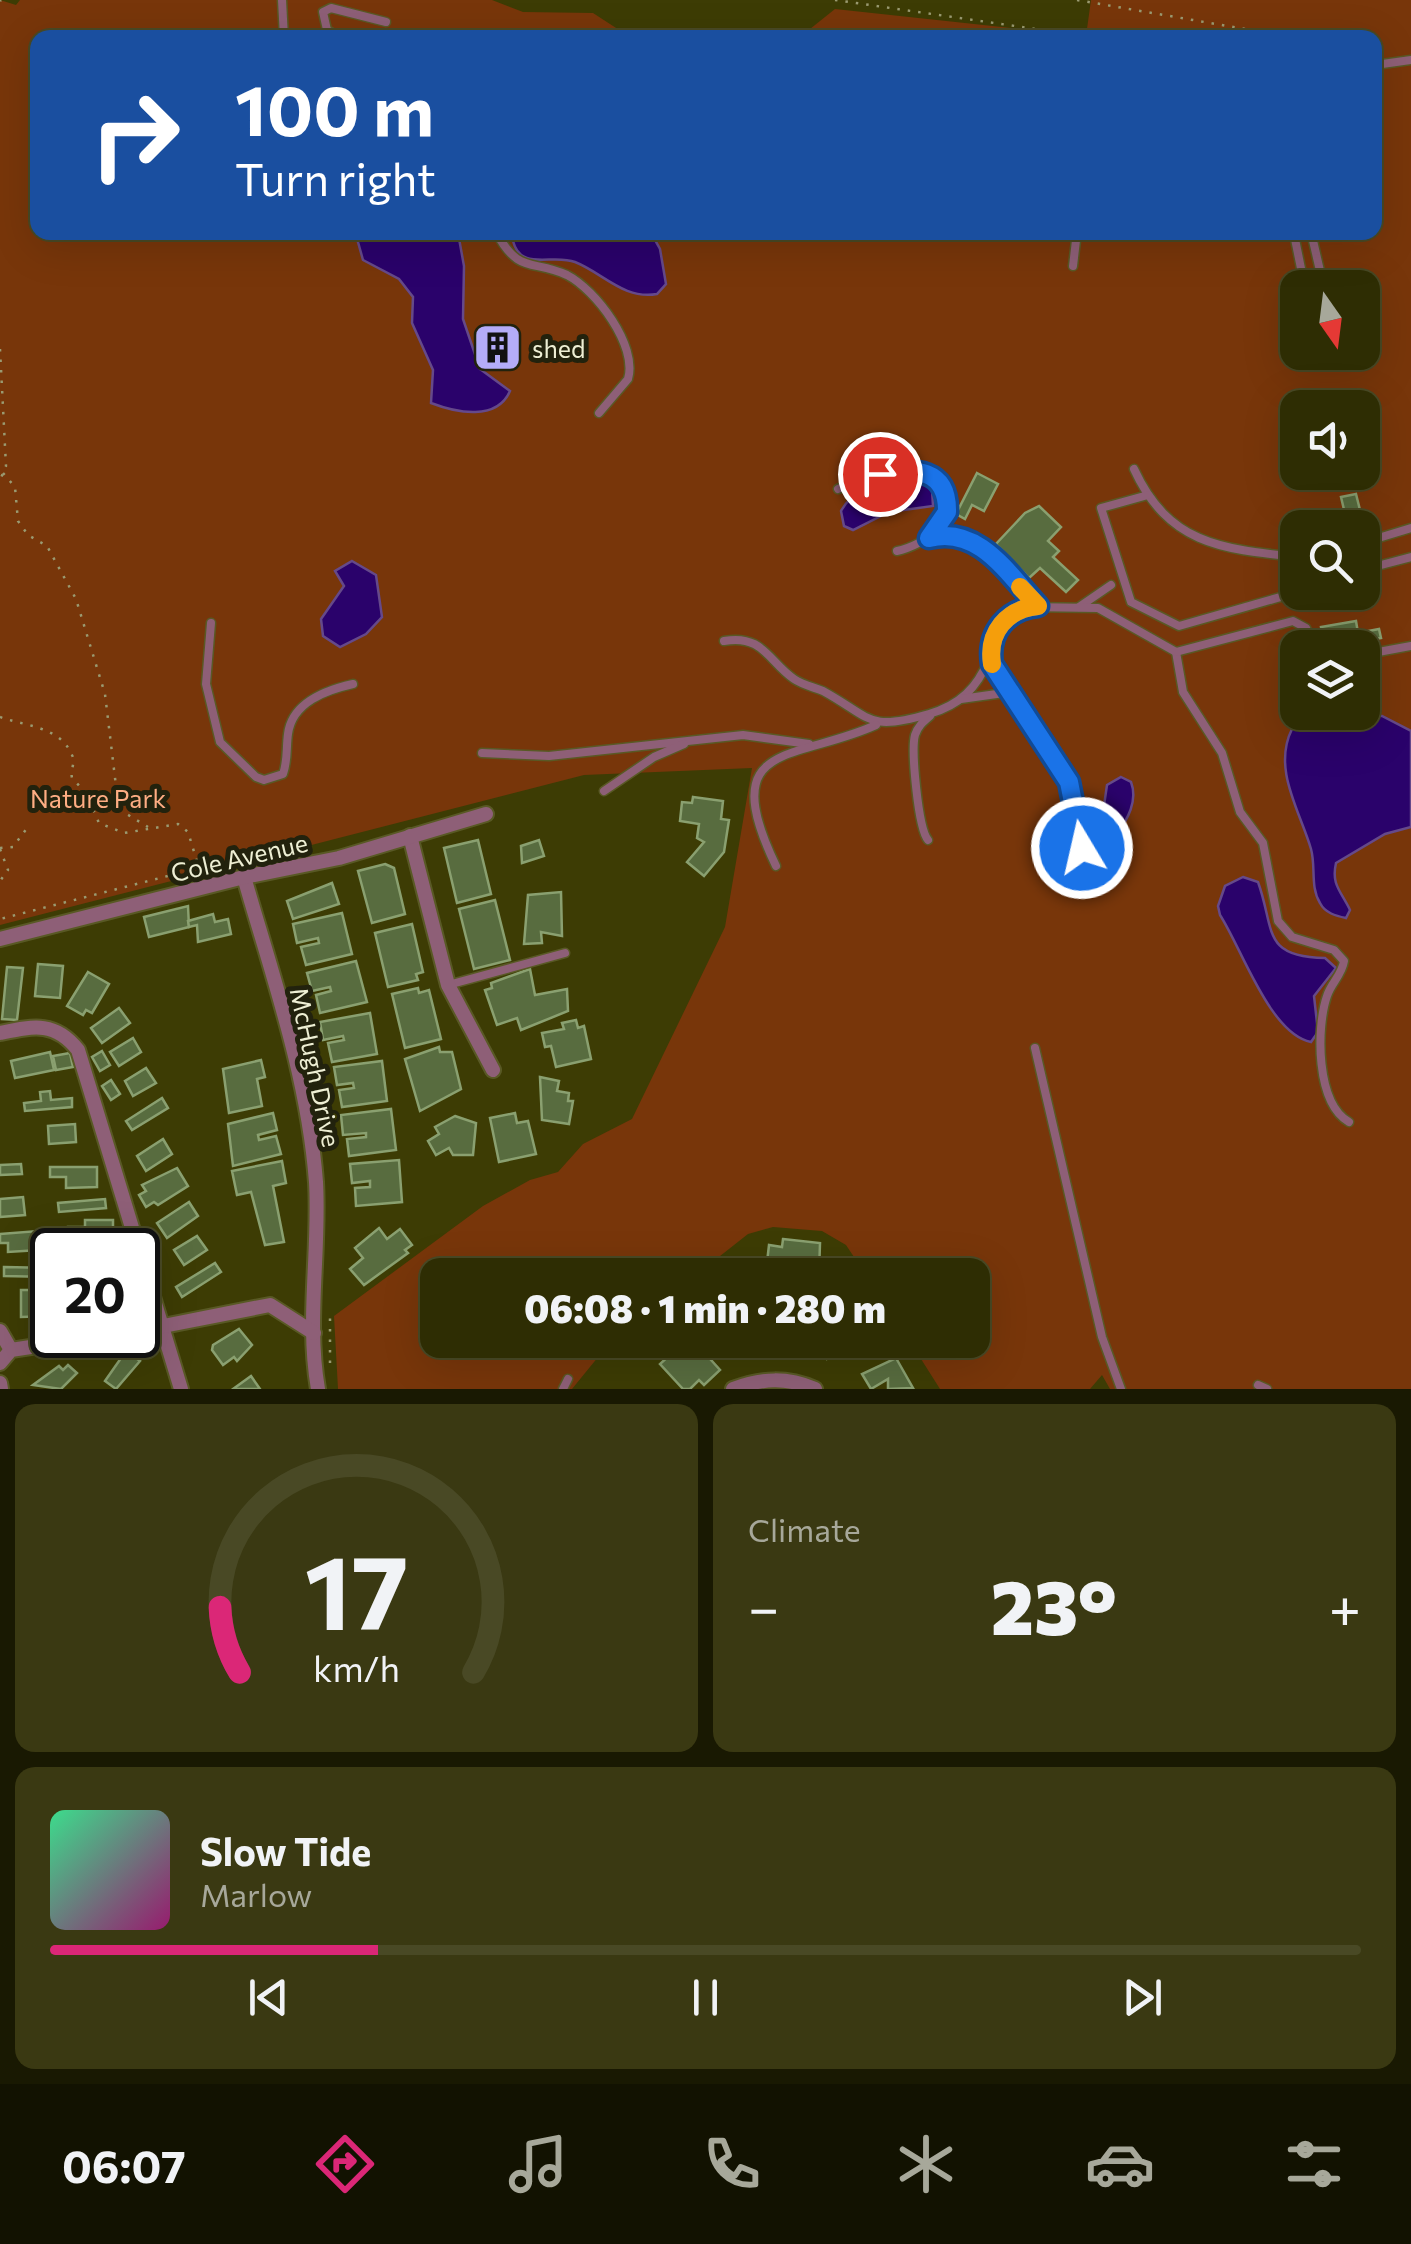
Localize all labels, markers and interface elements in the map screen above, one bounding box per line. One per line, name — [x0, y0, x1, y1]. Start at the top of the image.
text: 100 m — [235, 65, 434, 150]
icon: right — [70, 70, 200, 200]
text: Turn right — [235, 150, 436, 205]
north arrow — [1280, 270, 1380, 370]
map controls — [1280, 270, 1380, 730]
building icon: shed — [471, 322, 523, 374]
place label: shed — [532, 333, 585, 363]
button: sound — [1280, 390, 1380, 490]
pin — [838, 432, 923, 517]
icon: arrive — [853, 447, 908, 502]
button: search — [1280, 510, 1380, 610]
button: layers — [1280, 630, 1380, 730]
park label: Nature Park — [30, 783, 166, 813]
position arrow — [1030, 796, 1134, 900]
street label: Cole Avenue — [168, 827, 310, 887]
street label: McHugh Drive — [284, 985, 348, 1149]
speed limit sign: 20 — [30, 1228, 160, 1358]
text: 06:08 · 1 min · 280 m — [524, 1284, 886, 1331]
text: Climate — [748, 1509, 861, 1549]
text: 17 — [304, 1524, 409, 1651]
text: 23° — [991, 1559, 1117, 1650]
text: − — [748, 1572, 779, 1639]
text: + — [1329, 1572, 1361, 1639]
text: km/h — [313, 1646, 400, 1689]
text: Slow Tide — [200, 1827, 371, 1874]
text: Marlow — [200, 1874, 312, 1914]
icon: previous — [241, 1970, 296, 2025]
icon: pause — [678, 1970, 733, 2025]
icon: next — [1115, 1970, 1170, 2025]
icon: directions — [310, 2129, 380, 2199]
icon: music — [503, 2129, 573, 2199]
icon: phone — [697, 2129, 767, 2199]
icon: climate — [891, 2129, 961, 2199]
icon: car — [1085, 2129, 1155, 2199]
icon: filters — [1279, 2129, 1349, 2199]
text: 06:07 — [62, 2137, 186, 2192]

